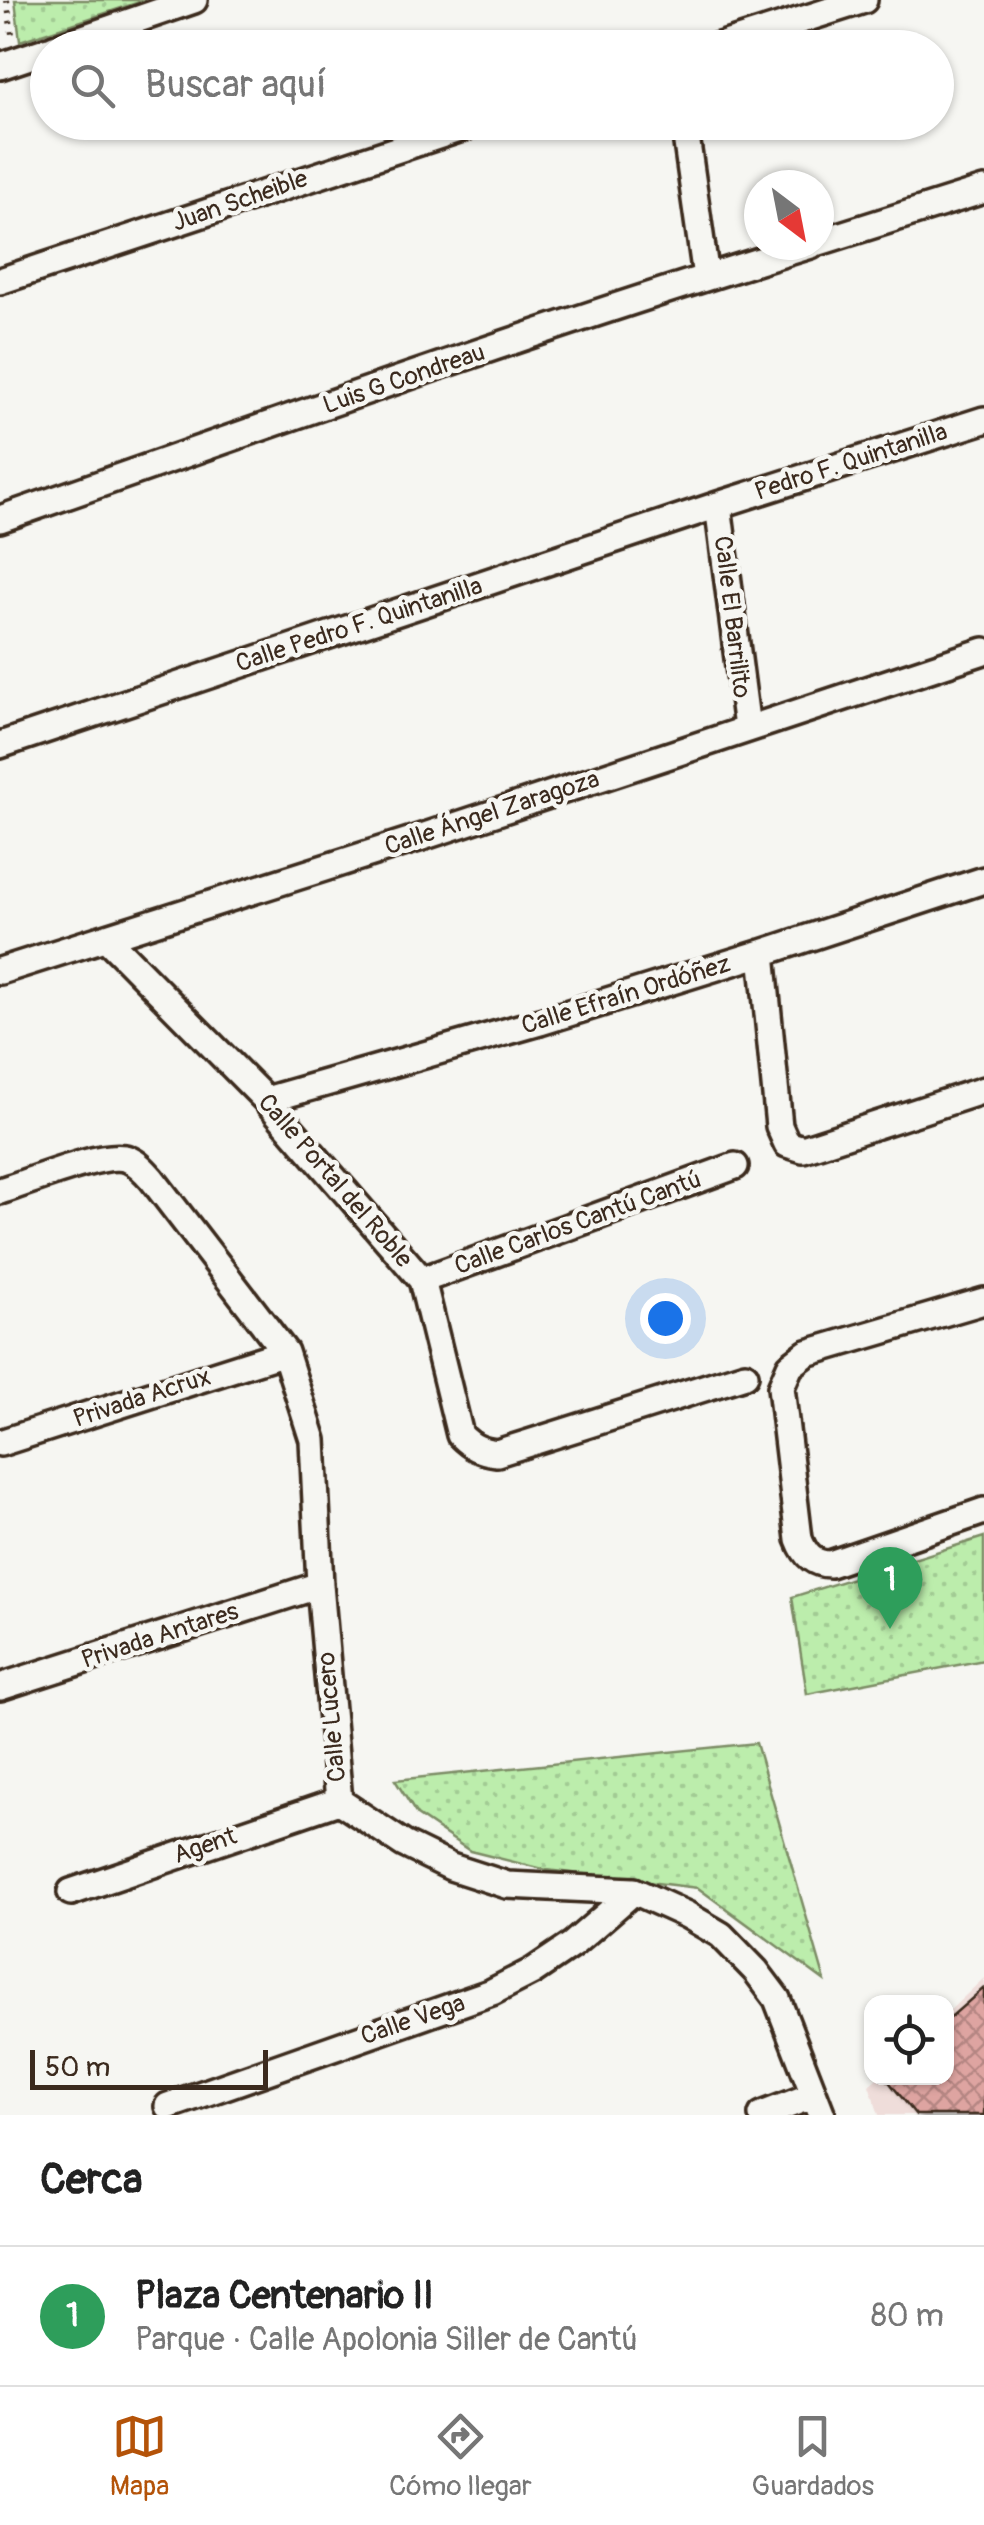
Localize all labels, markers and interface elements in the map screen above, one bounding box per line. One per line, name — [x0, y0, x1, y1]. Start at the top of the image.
search box — [30, 30, 954, 140]
icon: search — [65, 58, 120, 113]
text: Buscar aquí — [145, 61, 327, 109]
street label: Juan Scheible — [168, 163, 312, 239]
north arrow — [744, 170, 834, 260]
street label: Luis G Condreau — [319, 337, 489, 421]
street label: Pedro F. Quintanilla — [751, 416, 951, 508]
street label: Calle El Barrilito — [707, 534, 757, 700]
street label: Calle Pedro F. Quintanilla — [232, 570, 486, 680]
street label: Calle Ángel Zaragoza — [380, 763, 603, 862]
street label: Calle Efraín Ordóñez — [518, 948, 734, 1042]
street label: Calle Portal del Roble — [251, 1088, 419, 1275]
street label: Calle Carlos Cantú Cantú — [450, 1164, 706, 1282]
your location — [640, 1293, 691, 1344]
street label: Privada Acrux — [69, 1361, 215, 1435]
pin: 1 — [858, 1546, 922, 1629]
street label: Privada Antares — [78, 1596, 242, 1676]
street label: Calle Lucero — [311, 1651, 353, 1783]
street label: Agent — [169, 1821, 241, 1871]
street label: Calle Vega — [357, 1988, 469, 2052]
map controls — [864, 1995, 954, 2085]
button: locate — [864, 1995, 954, 2085]
scale bar — [30, 2045, 268, 2090]
text: 50 m — [45, 2050, 110, 2085]
text: Cerca — [40, 2154, 142, 2206]
text: Plaza Centenario II — [135, 2272, 434, 2320]
text: 1 — [66, 2296, 79, 2336]
text: 80 m — [871, 2296, 944, 2336]
text: Parque · Calle Apolonia Siller de Cantú — [135, 2320, 638, 2360]
tab: Mapa — [110, 2409, 169, 2504]
tab: Cómo llegar — [389, 2409, 532, 2504]
tab: Guardados — [752, 2409, 874, 2504]

